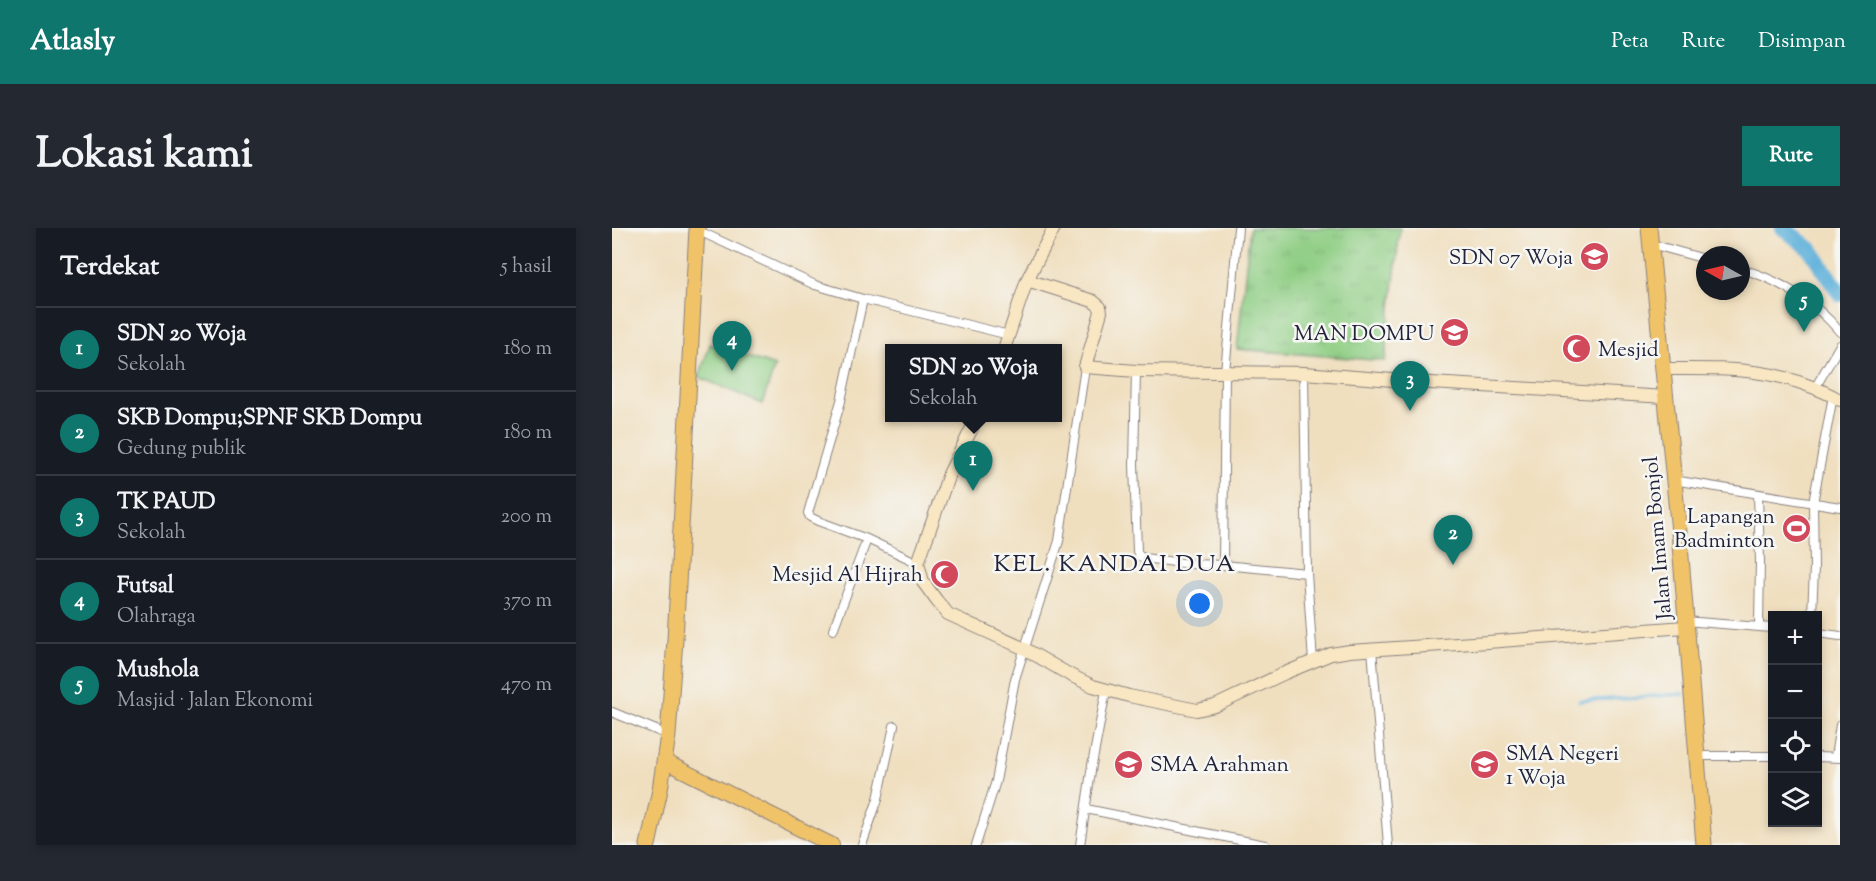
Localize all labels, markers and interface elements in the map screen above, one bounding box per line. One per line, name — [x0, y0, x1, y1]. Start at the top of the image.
text: Atlasly — [30, 22, 115, 62]
text: Peta — [1611, 27, 1649, 57]
text: Rute — [1682, 27, 1725, 57]
text: Disimpan — [1758, 27, 1846, 57]
text: Lokasi kami — [36, 126, 253, 186]
button: Rute — [1742, 126, 1840, 186]
school or university icon: SDN 07 Woja — [1578, 241, 1610, 273]
place label: SDN 07 Woja — [1449, 244, 1573, 274]
north arrow — [1696, 246, 1750, 300]
text: Terdekat — [60, 249, 159, 286]
text: 5 hasil — [501, 253, 552, 282]
pin: 5 — [1784, 282, 1824, 332]
school or university icon: MAN DOMPU — [1439, 317, 1471, 349]
text: SDN 20 Woja — [117, 319, 247, 351]
place label: MAN DOMPU — [1294, 320, 1434, 350]
pin: 4 — [712, 322, 752, 371]
mosque icon: Mesjid — [1561, 333, 1593, 365]
text: 1 — [76, 335, 83, 364]
text: 180 m — [504, 335, 552, 364]
place label: Mesjid — [1598, 336, 1659, 366]
popup — [885, 344, 1062, 422]
text: Sekolah — [117, 351, 186, 380]
text: SDN 20 Woja — [909, 353, 1038, 385]
pin: 3 — [1390, 362, 1430, 411]
text: Sekolah — [909, 385, 978, 414]
text: SKB Dompu;SPNF SKB Dompu — [117, 403, 422, 435]
text: 2 — [75, 419, 84, 448]
text: 180 m — [504, 419, 552, 448]
text: Gedung publik — [117, 435, 246, 464]
pin: 1 — [954, 442, 992, 491]
street label: Jalan Imam Bonjol — [1637, 455, 1681, 622]
text: TK PAUD — [117, 487, 215, 519]
text: 3 — [75, 503, 84, 532]
text: 200 m — [501, 503, 552, 532]
place label: Lapangan Badminton — [1674, 503, 1775, 557]
sports icon: Lapangan Badminton — [1780, 512, 1812, 544]
pin: 2 — [1434, 516, 1472, 565]
text: Sekolah — [117, 519, 186, 548]
district label: KEL. KANDAI DUA — [994, 548, 1236, 582]
mosque icon: Mesjid Al Hijrah — [928, 558, 960, 590]
place label: Mesjid Al Hijrah — [772, 561, 923, 591]
text: Futsal — [117, 571, 174, 603]
text: 4 — [74, 587, 85, 616]
text: 370 m — [503, 587, 552, 616]
your location — [1185, 589, 1214, 618]
text: Olahraga — [117, 603, 196, 632]
map controls — [1768, 611, 1822, 827]
button: + — [1768, 611, 1822, 665]
text: Mushola — [117, 655, 199, 687]
button: − — [1768, 665, 1822, 719]
text: 5 — [76, 671, 83, 700]
text: 470 m — [501, 671, 552, 700]
text: Masjid · Jalan Ekonomi — [117, 687, 313, 716]
button: locate — [1768, 719, 1822, 773]
place label: SMA Negeri 1 Woja — [1506, 740, 1619, 794]
school or university icon: SMA Arahman — [1113, 748, 1145, 780]
school or university icon: SMA Negeri 1 Woja — [1469, 749, 1501, 781]
place label: SMA Arahman — [1150, 751, 1289, 781]
button: layers — [1768, 773, 1822, 827]

